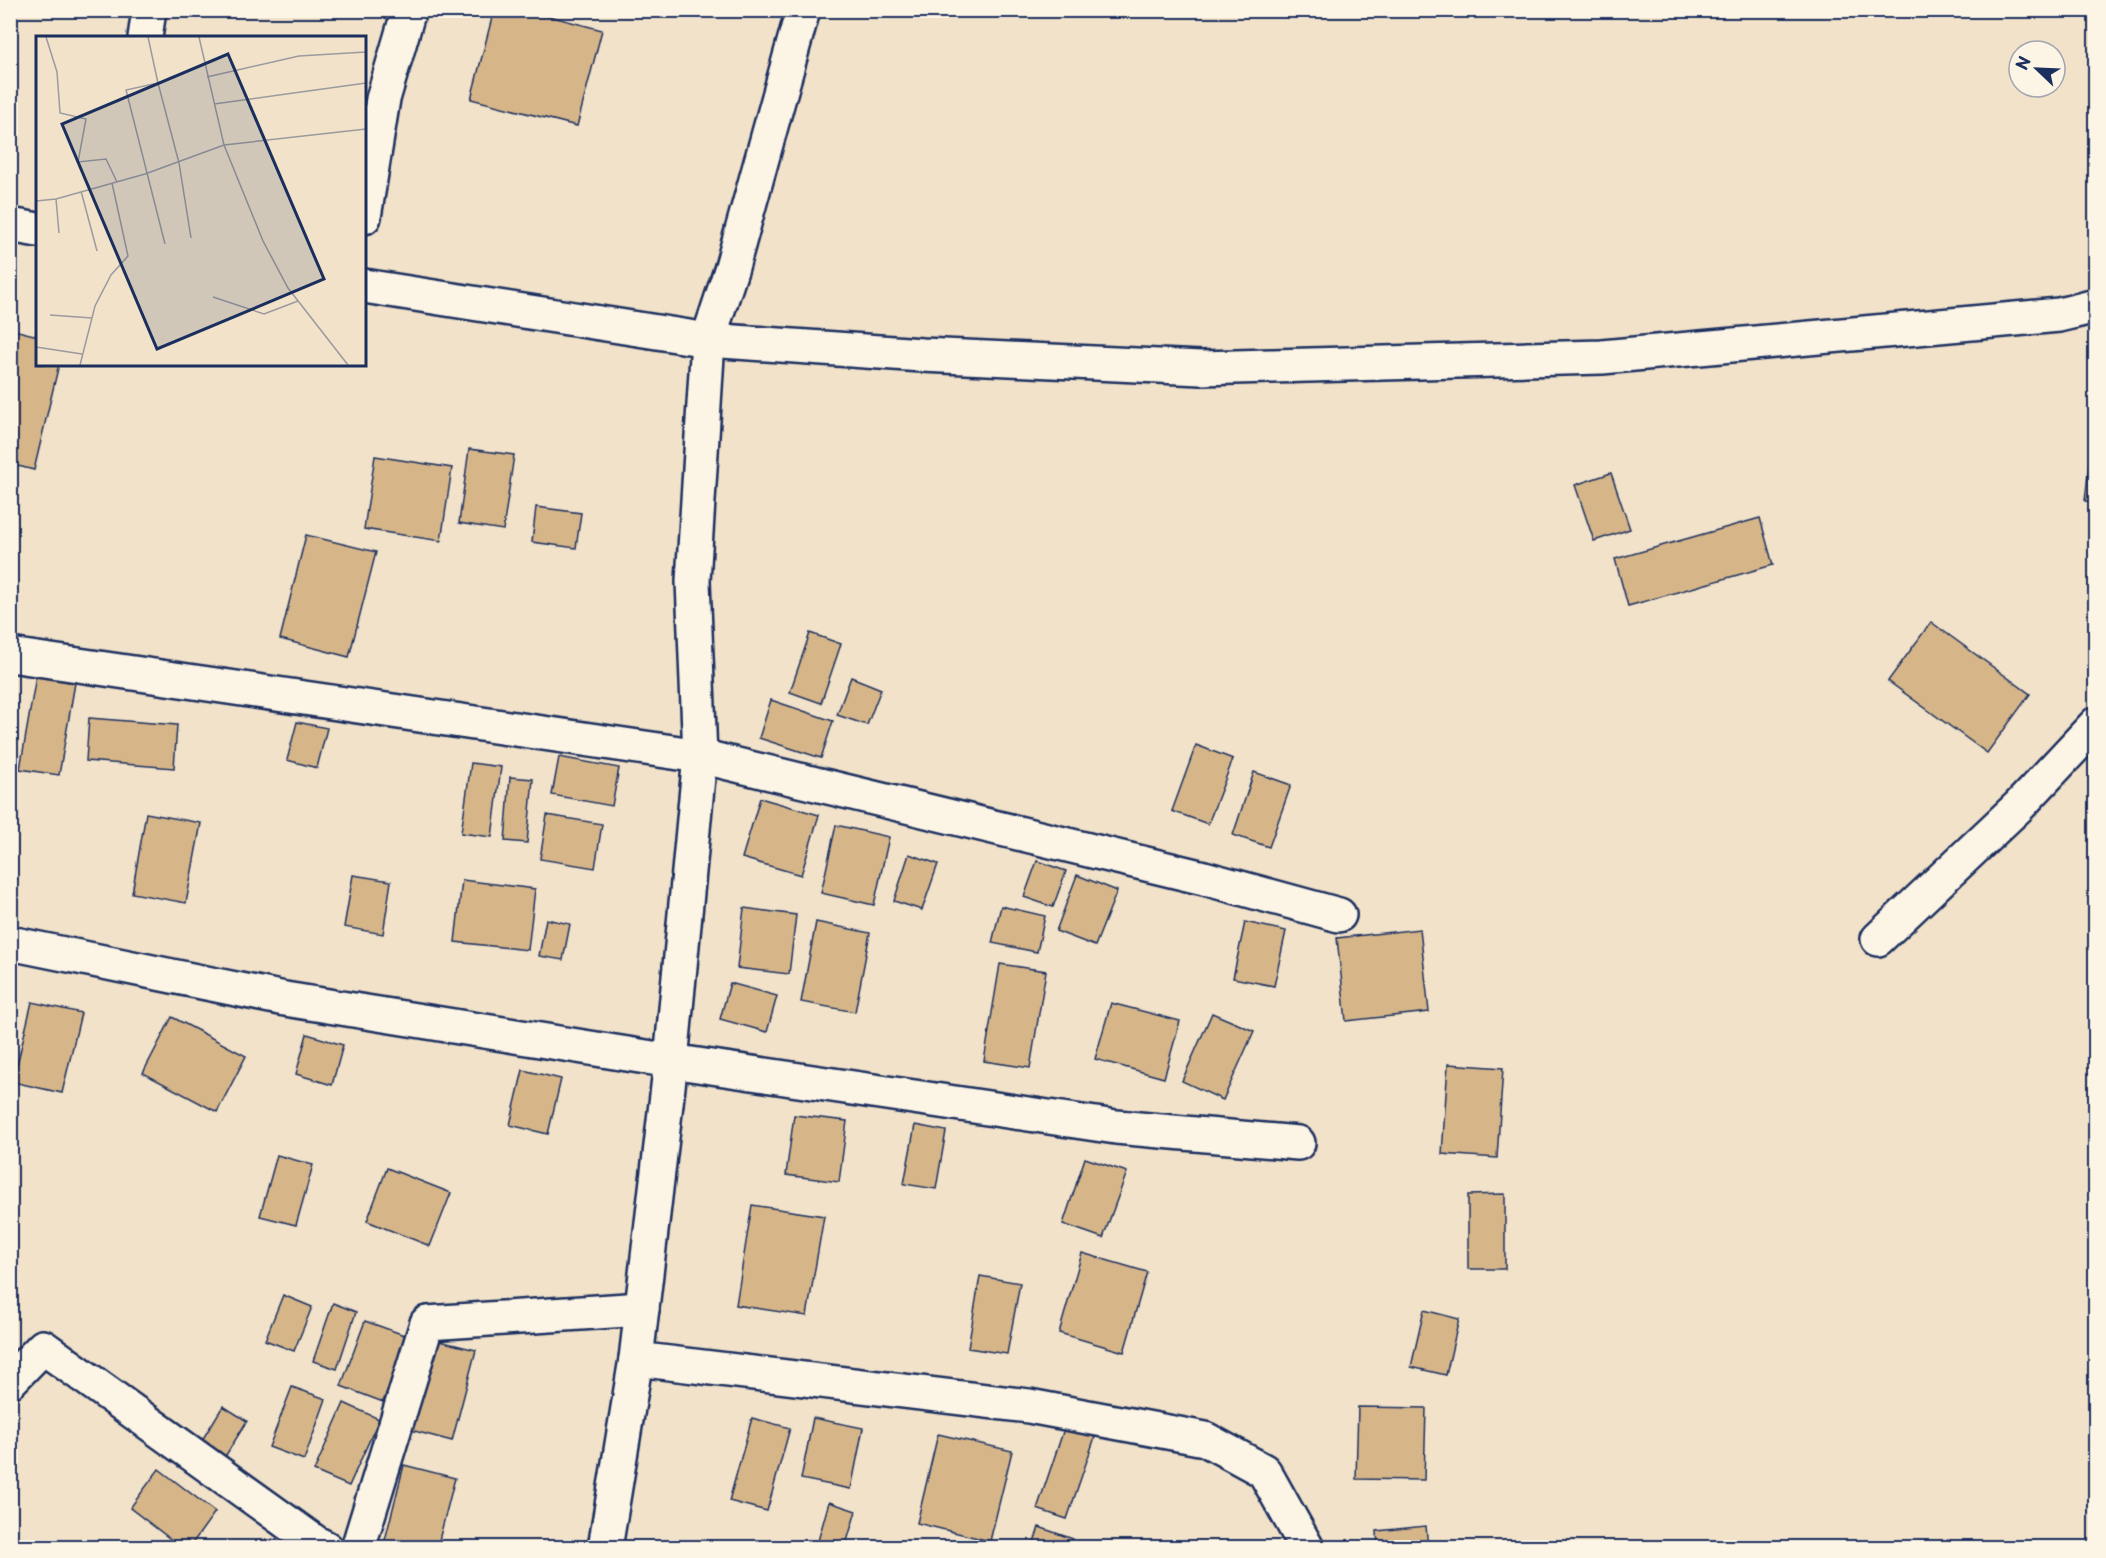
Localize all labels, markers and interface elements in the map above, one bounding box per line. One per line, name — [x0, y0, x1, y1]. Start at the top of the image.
inset map — [36, 36, 366, 366]
north arrow — [2007, 39, 2067, 99]
text: N — [2009, 52, 2036, 73]

